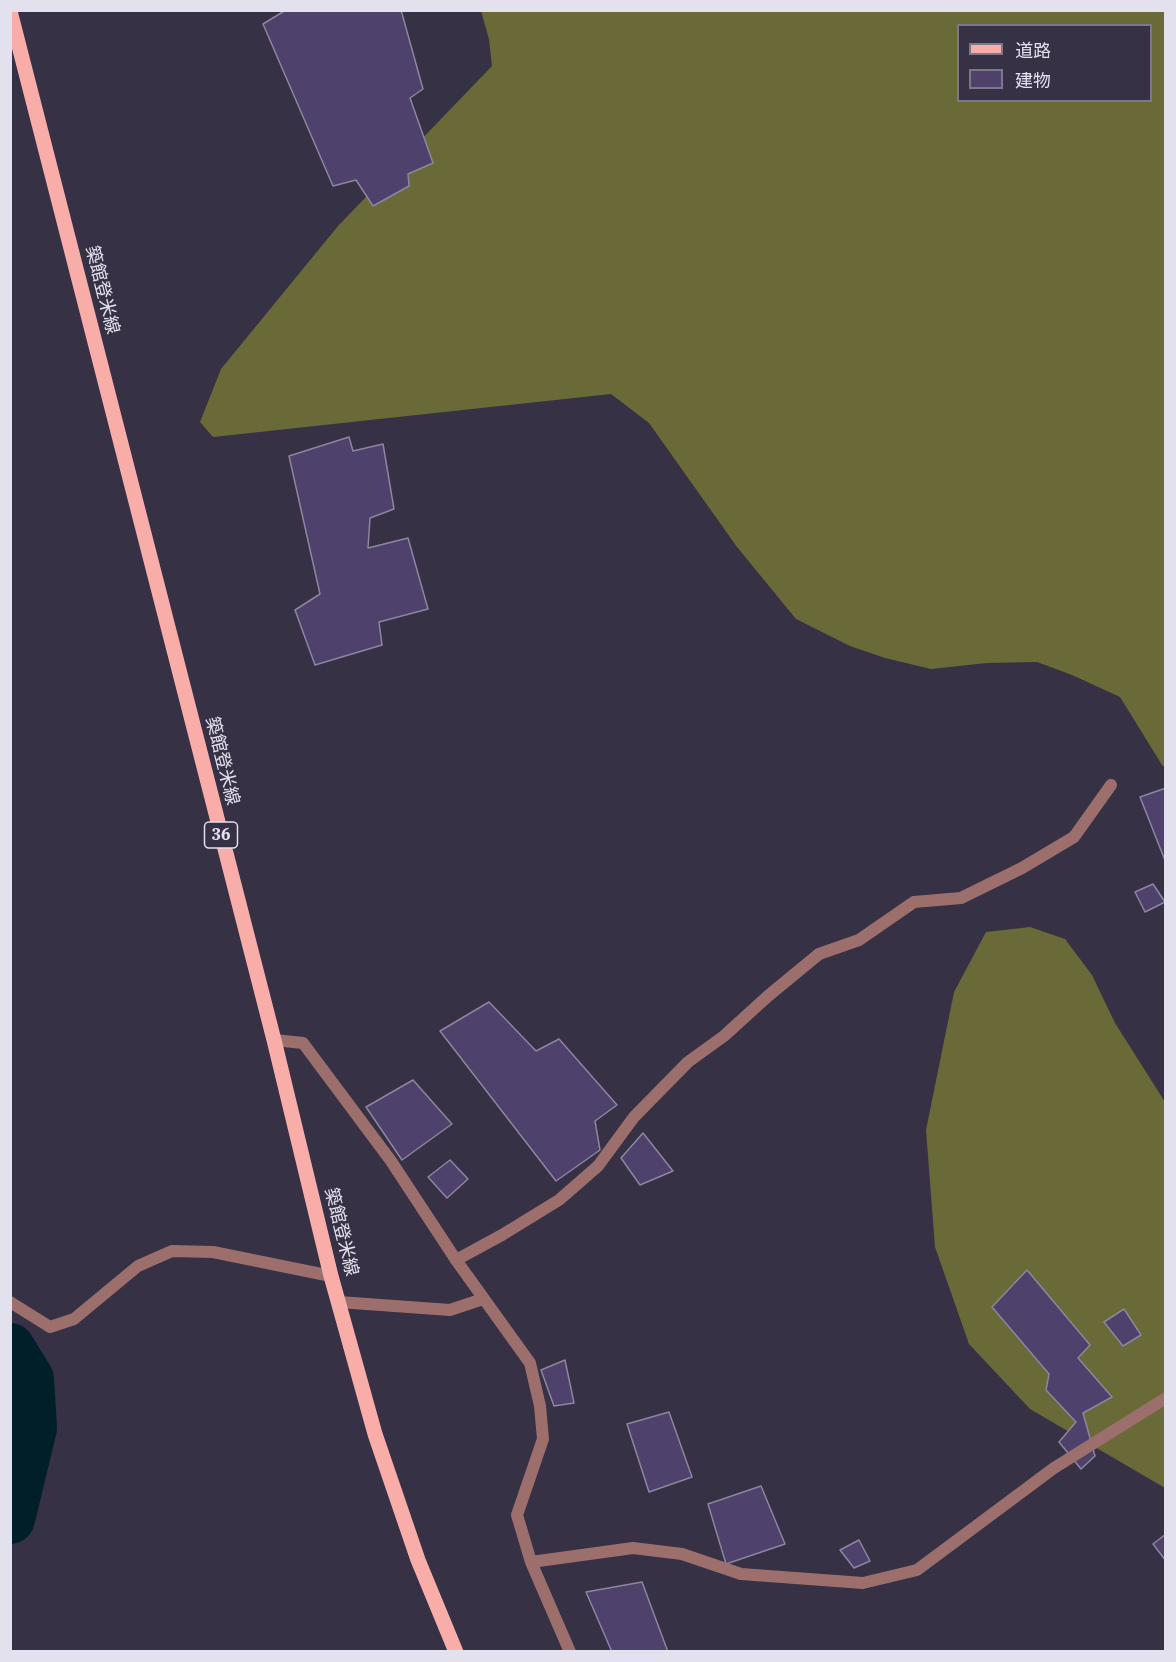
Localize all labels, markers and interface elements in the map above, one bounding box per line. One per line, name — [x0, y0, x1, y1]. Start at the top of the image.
legend — [957, 24, 1152, 102]
text: 道路 — [1015, 39, 1051, 62]
text: 建物 — [1015, 69, 1051, 92]
street label: 築館登米線 — [81, 244, 123, 336]
street label: 築館登米線 — [201, 715, 243, 807]
road number: 36 — [204, 822, 238, 848]
street label: 築館登米線 — [320, 1186, 362, 1278]

